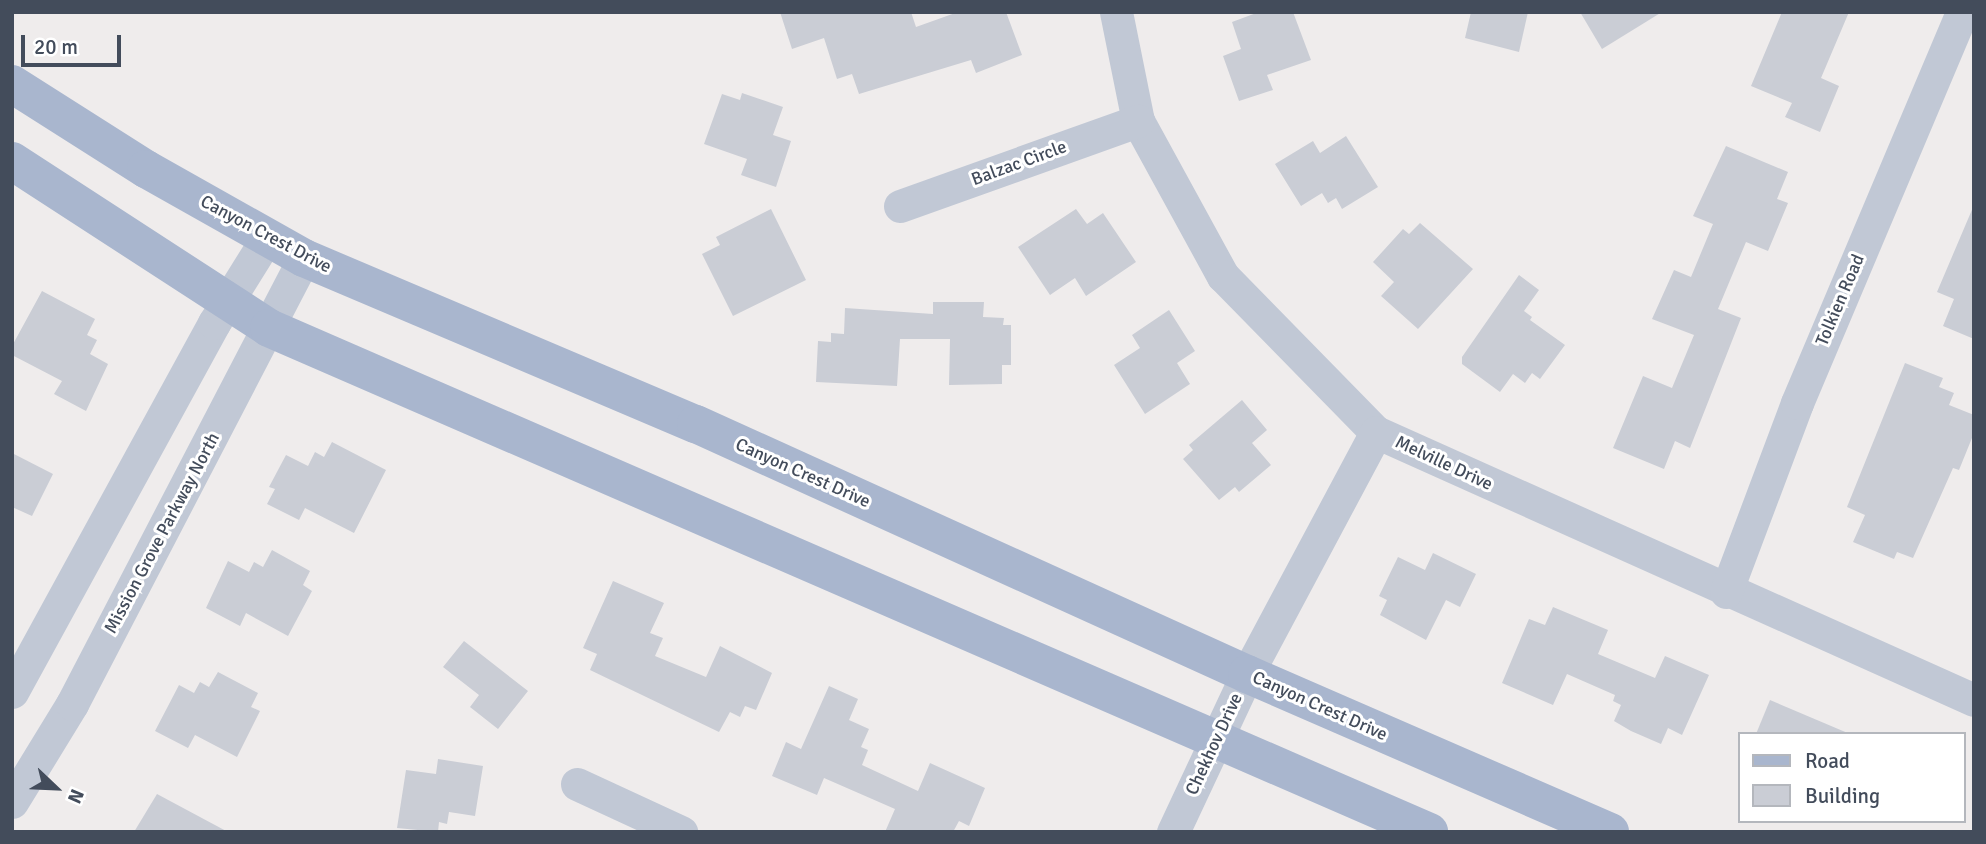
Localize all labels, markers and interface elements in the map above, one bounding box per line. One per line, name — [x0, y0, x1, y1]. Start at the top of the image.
scale bar — [24, 21, 124, 65]
text: 20 m — [34, 34, 78, 60]
street label: Balzac Circle — [968, 136, 1070, 190]
street label: Canyon Crest Drive — [197, 190, 335, 278]
street label: Tolkien Road — [1811, 251, 1869, 349]
street label: Mission Grove Parkway North — [100, 429, 224, 637]
street label: Melville Drive — [1392, 431, 1496, 495]
street label: Canyon Crest Drive — [732, 434, 874, 512]
street label: Canyon Crest Drive — [1249, 667, 1391, 745]
street label: Chekhov Drive — [1181, 690, 1247, 798]
legend — [1738, 732, 1965, 823]
text: Road — [1805, 748, 1850, 774]
north arrow — [21, 753, 91, 823]
text: Building — [1805, 783, 1880, 809]
text: N — [62, 785, 89, 807]

